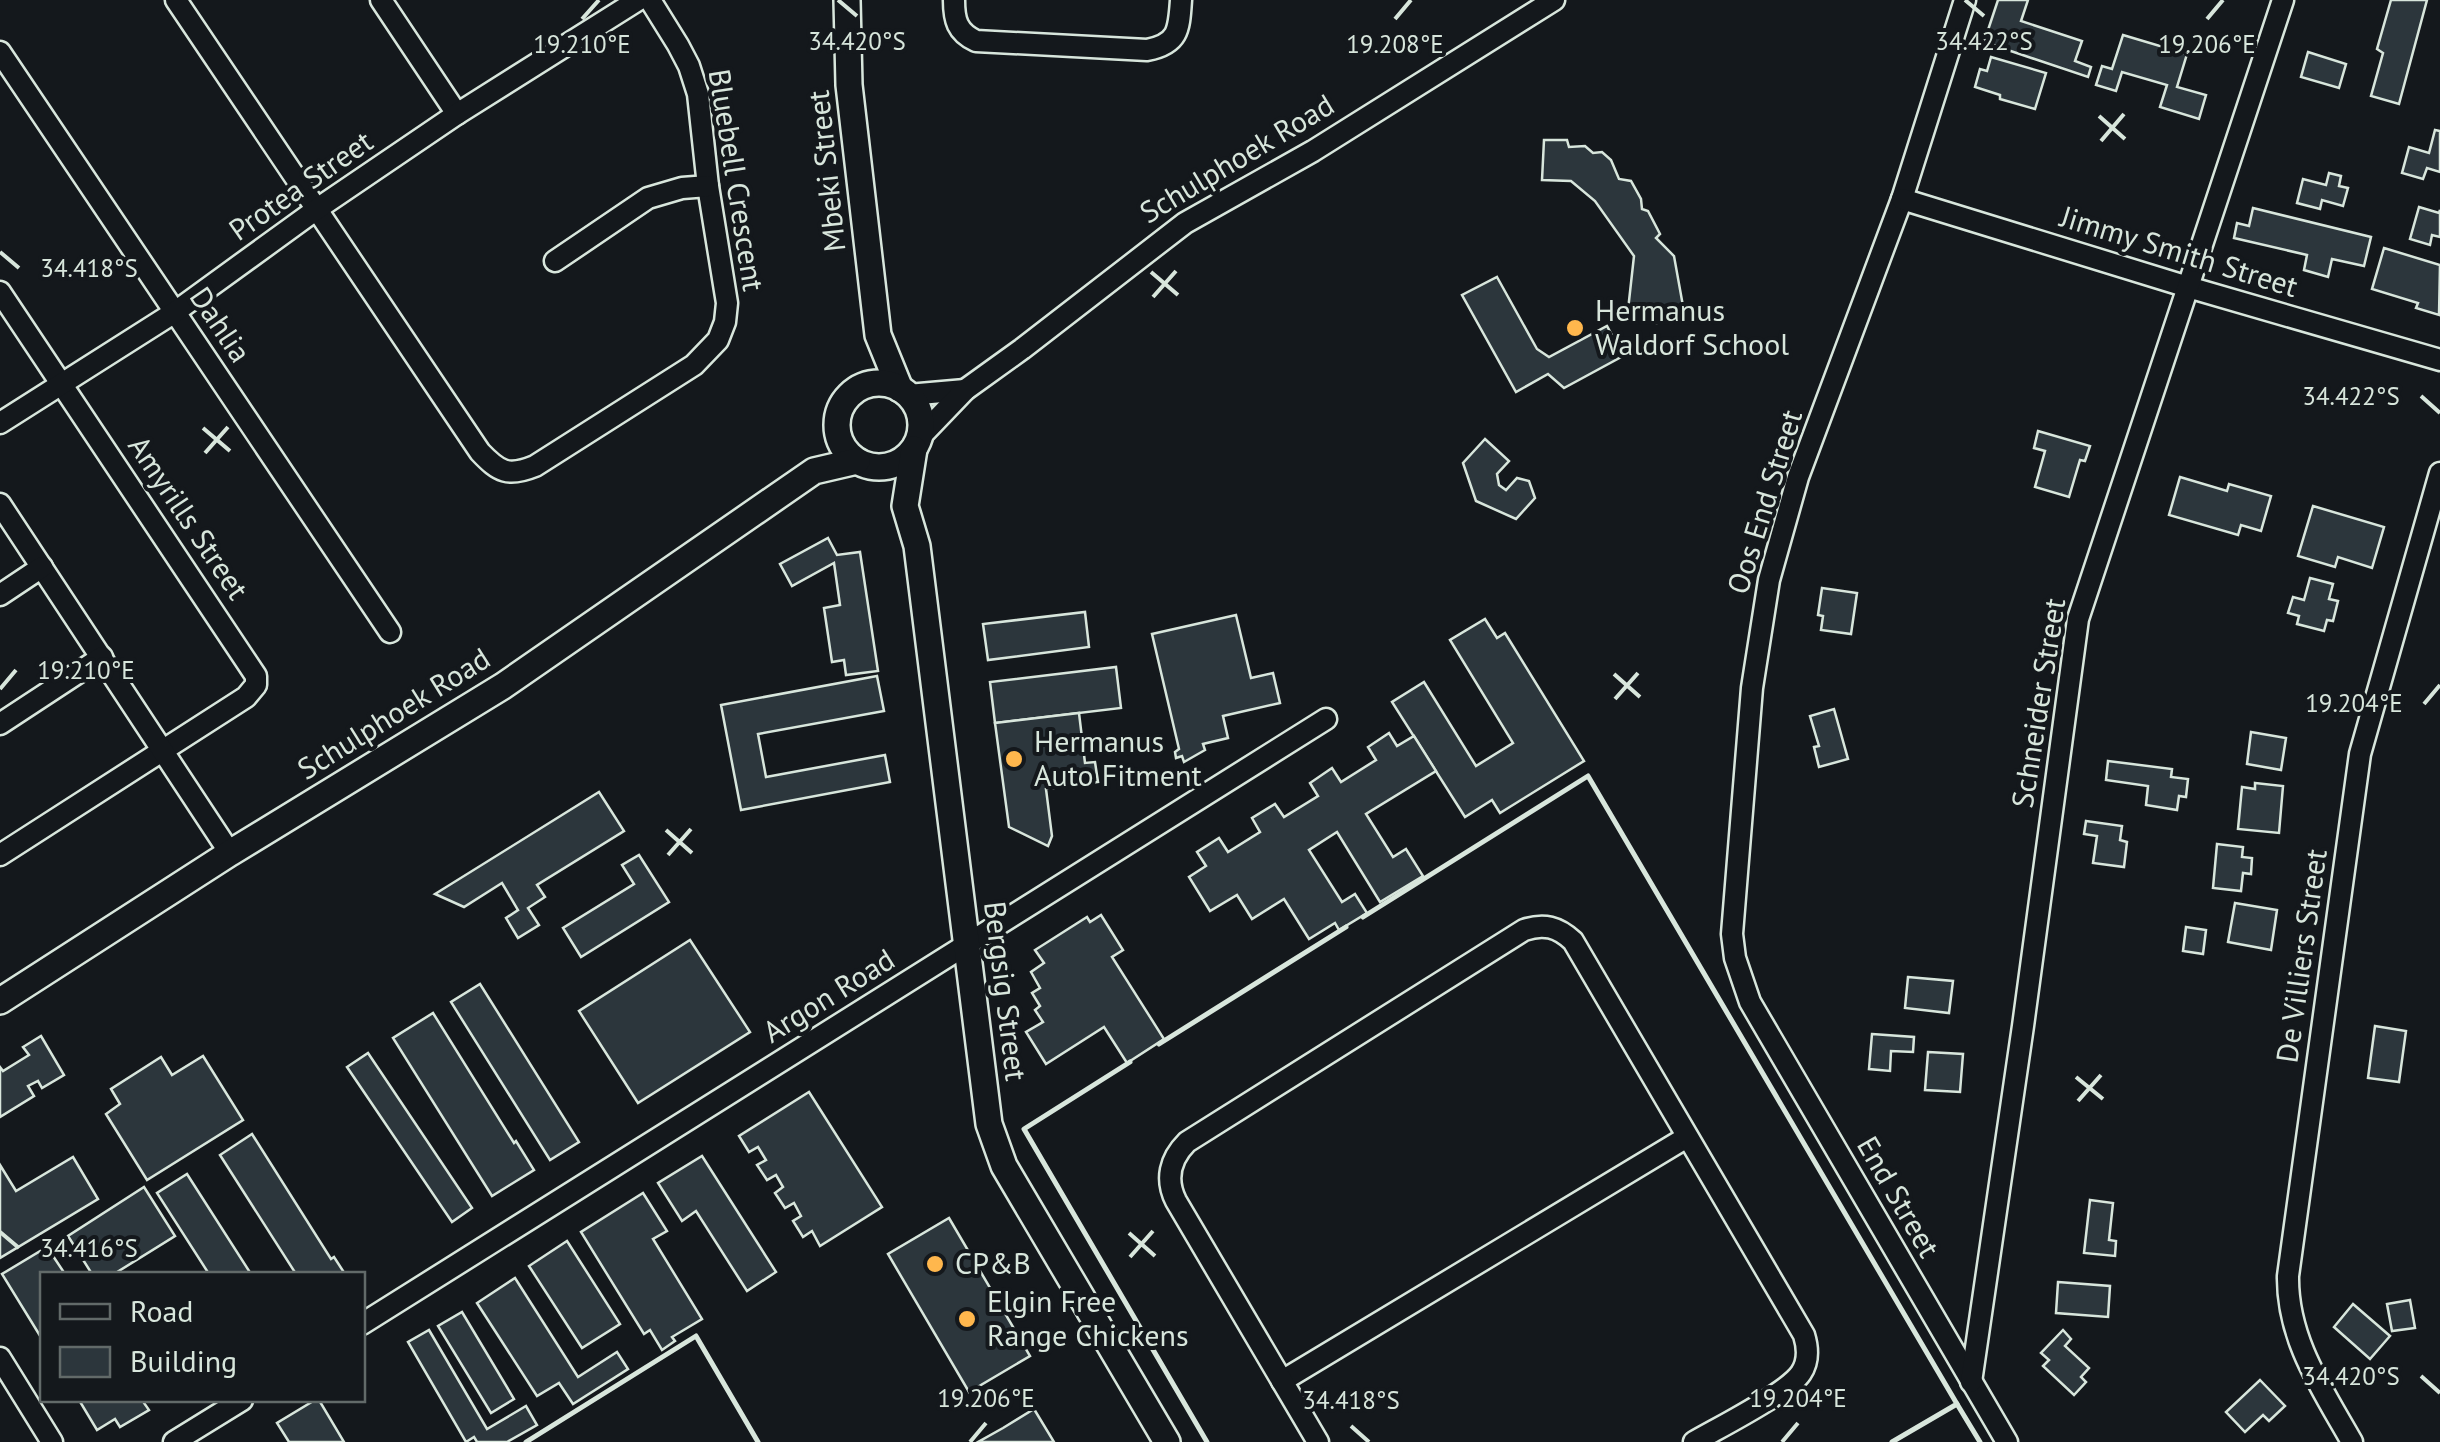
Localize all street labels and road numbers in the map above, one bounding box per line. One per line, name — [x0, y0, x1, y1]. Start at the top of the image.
street label: Bluebell Crescent — [701, 66, 774, 293]
street label: Schulphoek Road — [1132, 84, 1340, 231]
street label: Mbeki Street — [798, 88, 853, 254]
street label: Protea Street — [221, 121, 380, 249]
street label: Jimmy Smith Street — [2054, 195, 2303, 305]
street label: Dahlia — [182, 279, 261, 369]
street label: Oos End Street — [1717, 405, 1810, 598]
street label: Amyrills Street — [120, 428, 258, 606]
street label: Schneider Street — [2002, 595, 2073, 810]
street label: Schulphoek Road — [290, 638, 497, 787]
street label: De Villiers Street — [2266, 846, 2335, 1065]
street label: Bergsig Street — [976, 899, 1037, 1083]
street label: Argon Road — [755, 939, 901, 1050]
street label: End Street — [1849, 1129, 1950, 1264]

